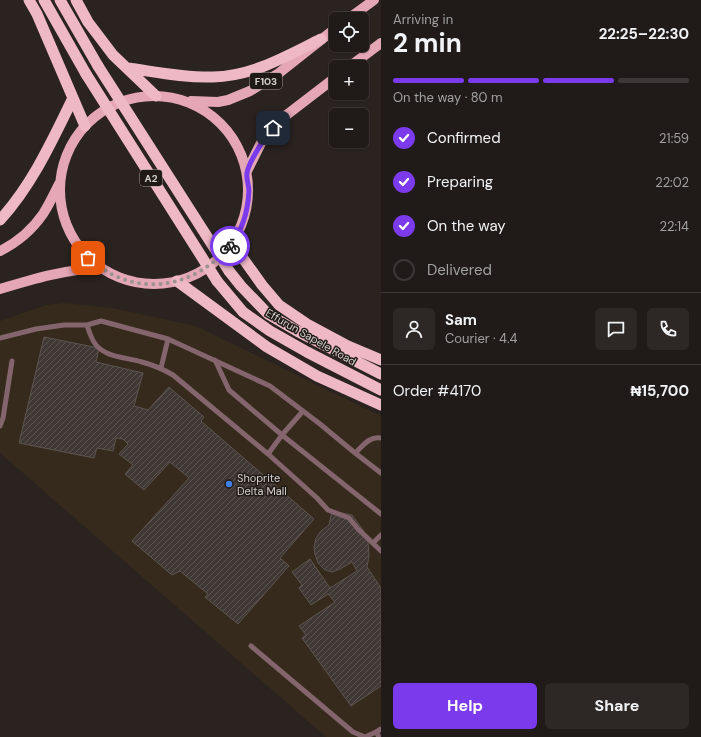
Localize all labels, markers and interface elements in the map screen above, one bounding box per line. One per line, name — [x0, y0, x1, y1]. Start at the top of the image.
text: Arriving in — [393, 11, 453, 28]
map controls — [329, 12, 369, 148]
button: locate — [329, 12, 369, 52]
text: 22:25–22:30 — [599, 24, 689, 44]
text: 2 min — [393, 26, 462, 60]
button: + — [329, 60, 369, 100]
road number: F103 — [250, 73, 282, 89]
text: On the way · 80 m — [393, 89, 503, 106]
button: − — [329, 108, 369, 148]
pin — [256, 111, 290, 145]
icon: home — [262, 117, 284, 139]
icon: check — [393, 127, 415, 149]
text: Confirmed — [427, 128, 501, 148]
text: 21:59 — [659, 130, 689, 147]
road number: A2 — [140, 170, 162, 186]
icon: check — [393, 171, 415, 193]
text: Preparing — [427, 172, 493, 192]
text: 22:02 — [655, 174, 689, 191]
icon: check — [393, 215, 415, 237]
text: On the way — [427, 216, 506, 236]
text: 22:14 — [659, 218, 689, 235]
courier — [210, 226, 250, 266]
icon: bike — [219, 235, 241, 257]
pin — [71, 241, 105, 275]
icon: bag — [77, 247, 99, 269]
text: Delivered — [427, 260, 492, 280]
street label: Effurun Sapele Road — [263, 305, 359, 369]
button: person — [393, 308, 435, 350]
button: chat — [595, 308, 637, 350]
button: phone — [647, 308, 689, 350]
text: Sam — [445, 310, 477, 330]
text: Courier · 4.4 — [445, 330, 517, 347]
text: Order #4170 — [393, 381, 481, 401]
text: ₦15,700 — [631, 381, 689, 401]
place label: Shoprite Delta Mall — [237, 471, 287, 498]
marker: Shoprite Delta Mall — [224, 479, 234, 489]
button: Help — [393, 683, 537, 729]
button: Share — [545, 683, 689, 729]

